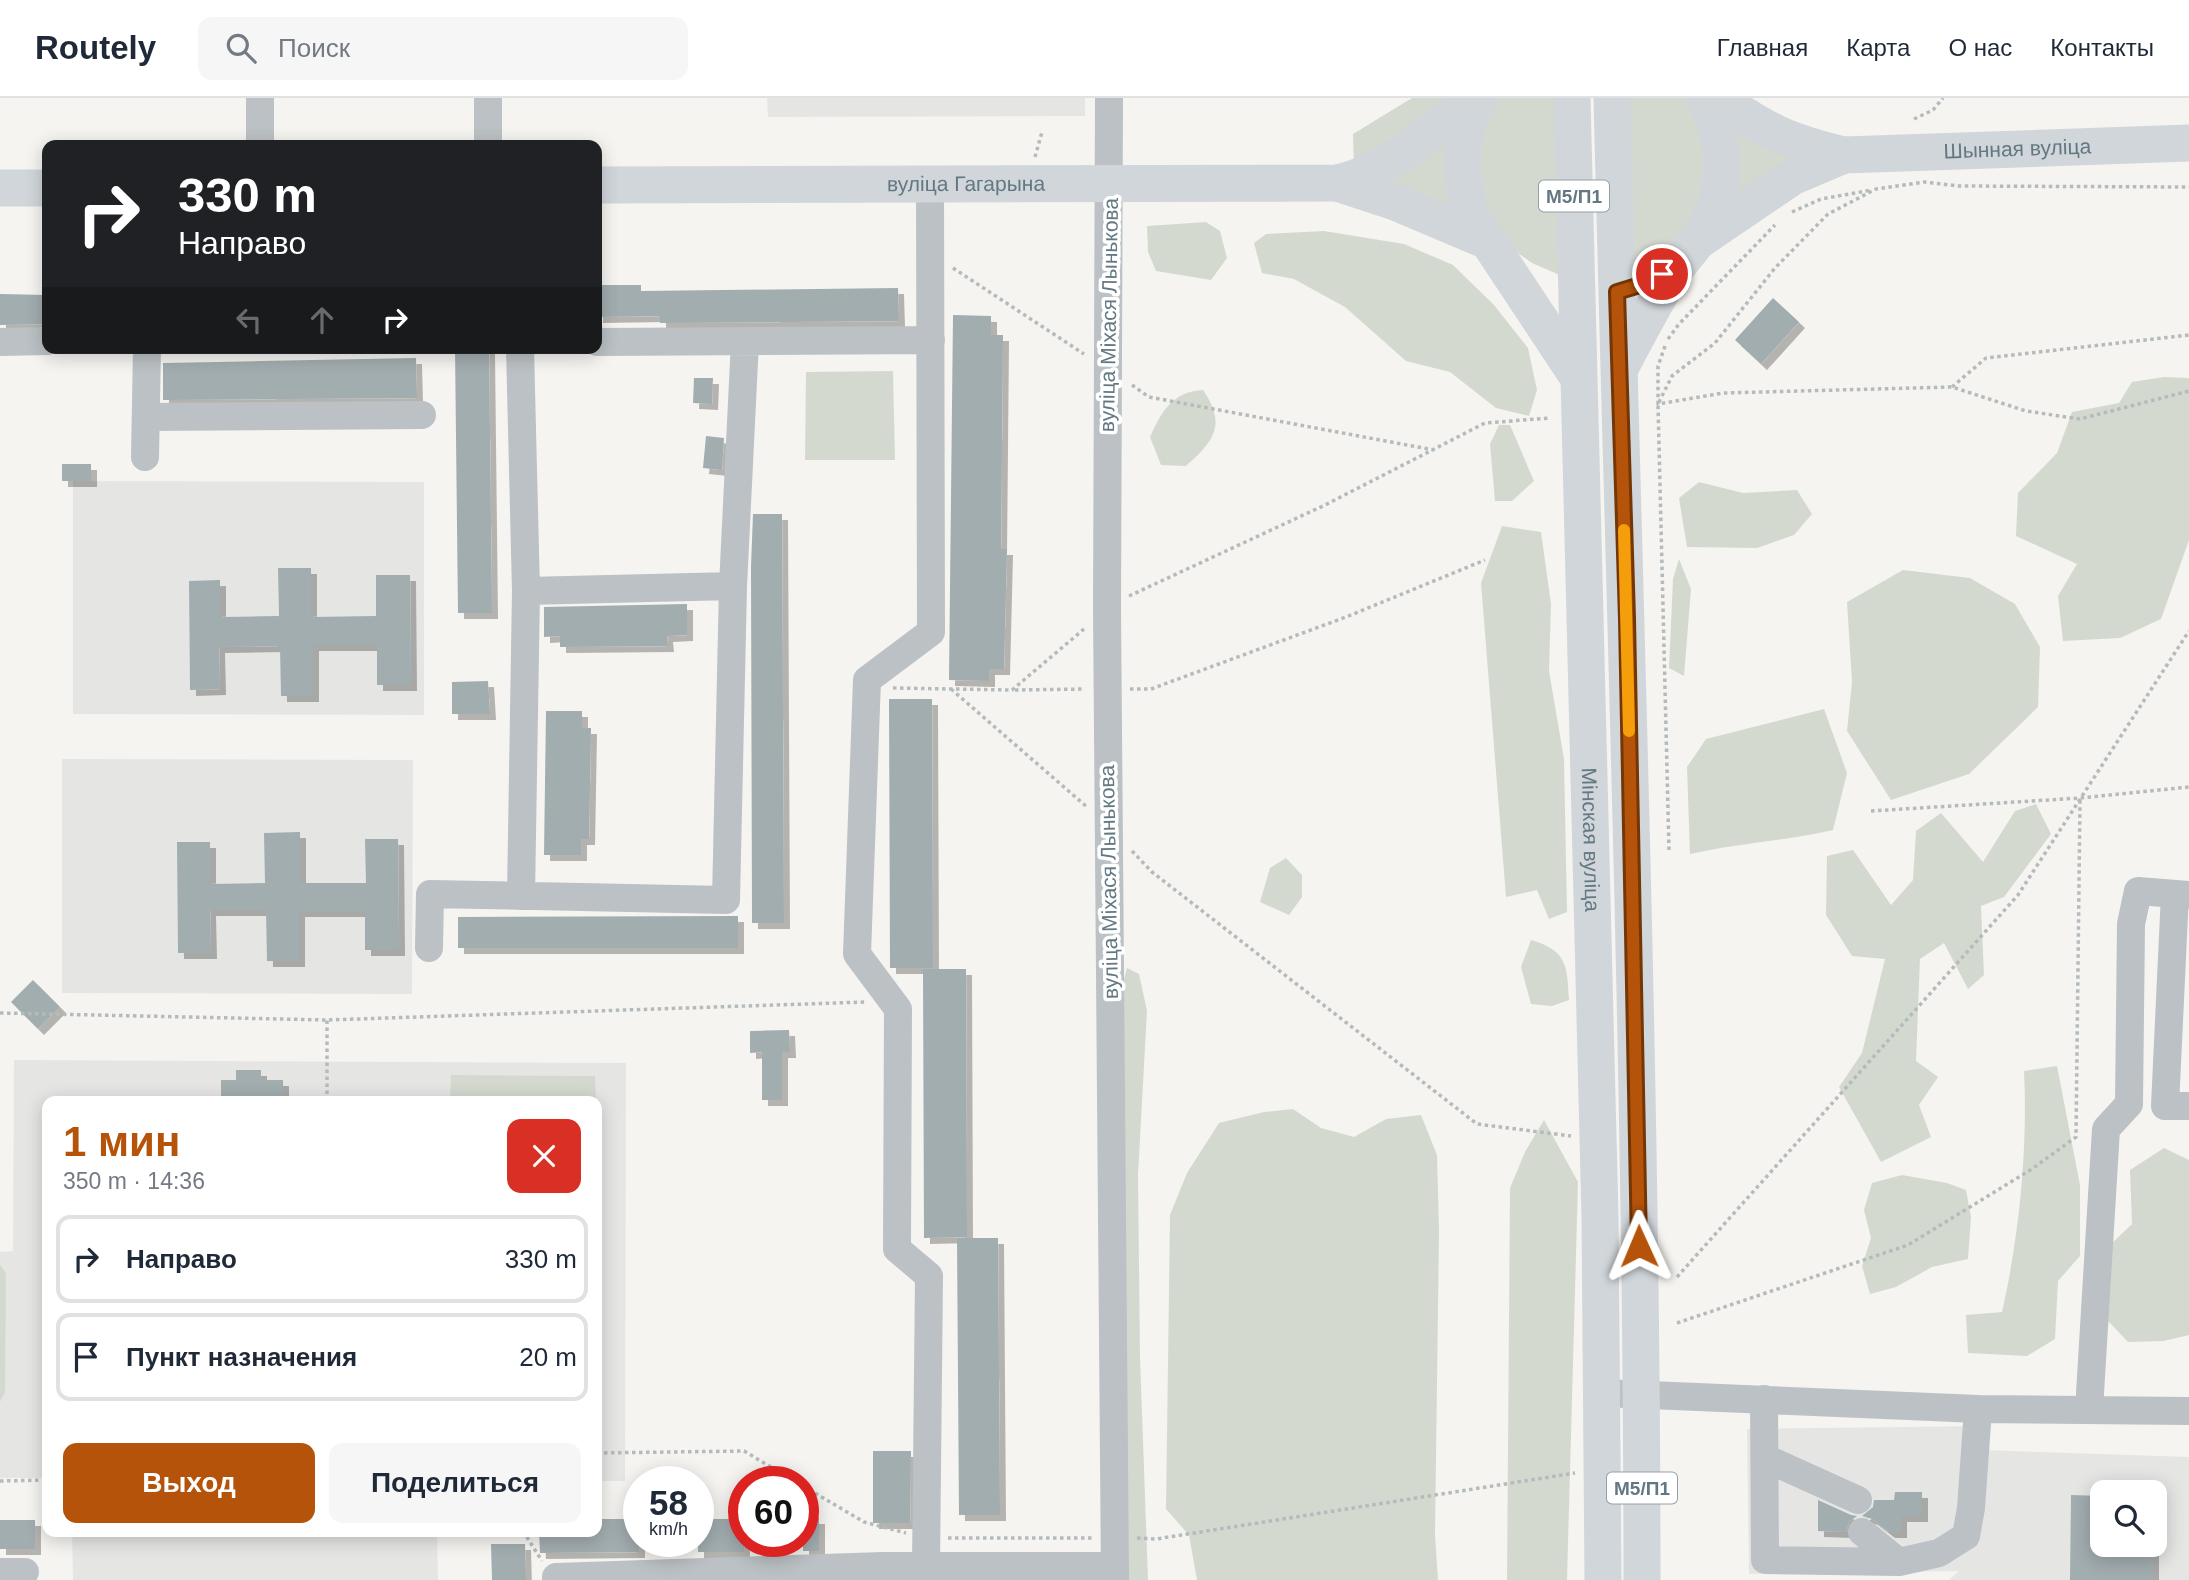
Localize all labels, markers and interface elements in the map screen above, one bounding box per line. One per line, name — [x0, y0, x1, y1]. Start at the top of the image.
search box — [198, 17, 688, 80]
text: Routely — [35, 29, 156, 66]
icon: search — [222, 29, 260, 67]
text: Поиск — [278, 33, 350, 63]
text: Главная — [1717, 34, 1808, 61]
text: Карта — [1846, 34, 1910, 61]
text: О нас — [1948, 34, 2012, 61]
text: Контакты — [2050, 34, 2154, 61]
street label: Шынная вуліца — [1943, 134, 2092, 163]
icon: right — [63, 168, 154, 259]
text: 330 m — [178, 168, 317, 222]
street label: вуліца Гагарына — [887, 172, 1045, 195]
road number: М5/П1 — [1539, 180, 1609, 212]
street label: вуліца Міхася Лынькова — [1095, 197, 1122, 432]
text: Направо — [178, 225, 306, 261]
pin — [1632, 244, 1692, 304]
icon: arrive — [1643, 255, 1681, 293]
icon: left — [230, 301, 268, 339]
icon: ahead — [303, 301, 341, 339]
icon: right — [376, 301, 414, 339]
street label: вуліца Міхася Лынькова — [1095, 764, 1122, 999]
street label: Мінская вуліца — [1578, 767, 1604, 912]
text: 1 мин — [63, 1118, 180, 1165]
button: close — [507, 1119, 581, 1193]
text: 350 m · 14:36 — [63, 1168, 205, 1194]
position arrow — [1602, 1209, 1676, 1283]
icon: right — [67, 1240, 105, 1278]
text: Направо — [126, 1244, 237, 1274]
text: 330 m — [505, 1244, 577, 1274]
icon: arrive — [67, 1338, 105, 1376]
text: Пункт назначения — [126, 1342, 357, 1372]
text: 20 m — [519, 1342, 577, 1372]
button: Выход — [63, 1443, 315, 1523]
button: Поделиться — [329, 1443, 581, 1523]
speed limit sign: 60 — [728, 1466, 819, 1557]
road number: М5/П1 — [1607, 1472, 1677, 1504]
map controls — [2090, 1480, 2167, 1557]
button: search — [2090, 1480, 2167, 1557]
text: 58 — [649, 1483, 688, 1522]
text: km/h — [649, 1519, 688, 1539]

